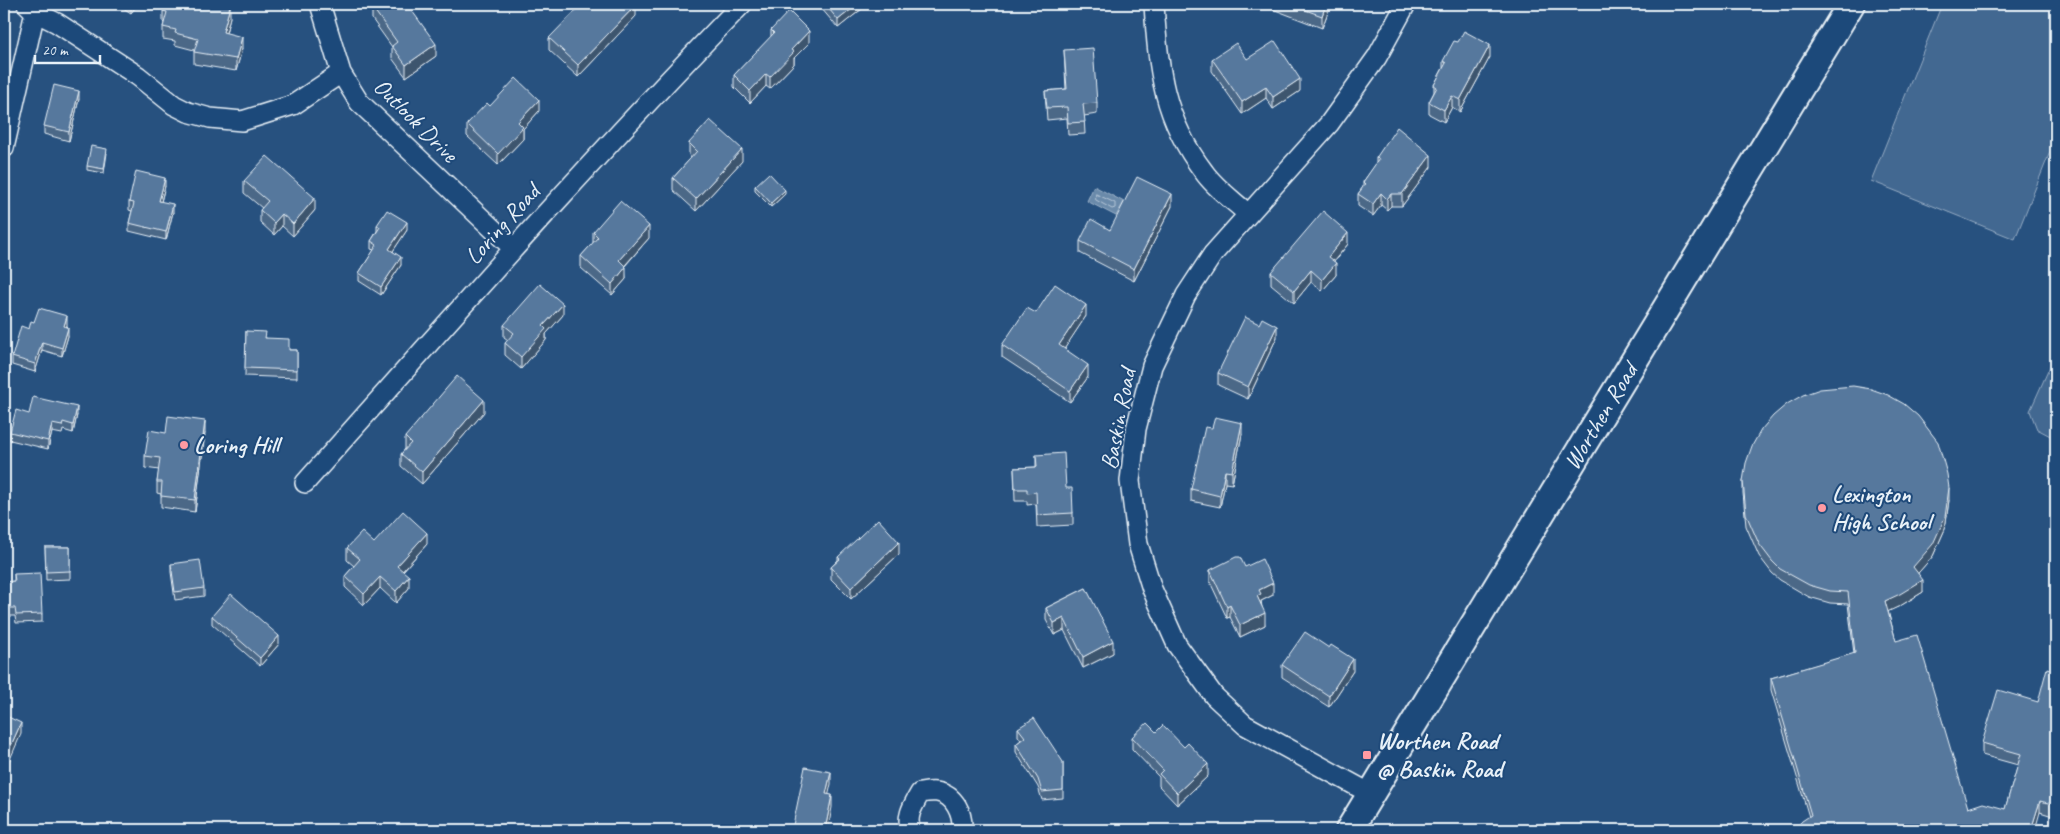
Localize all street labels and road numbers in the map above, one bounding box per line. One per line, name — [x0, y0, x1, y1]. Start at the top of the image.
street label: Outlook Drive — [367, 71, 466, 170]
street label: Loring Road — [458, 175, 548, 270]
street label: Worthen Road — [1557, 355, 1646, 475]
street label: Baskin Road — [1094, 363, 1143, 472]

